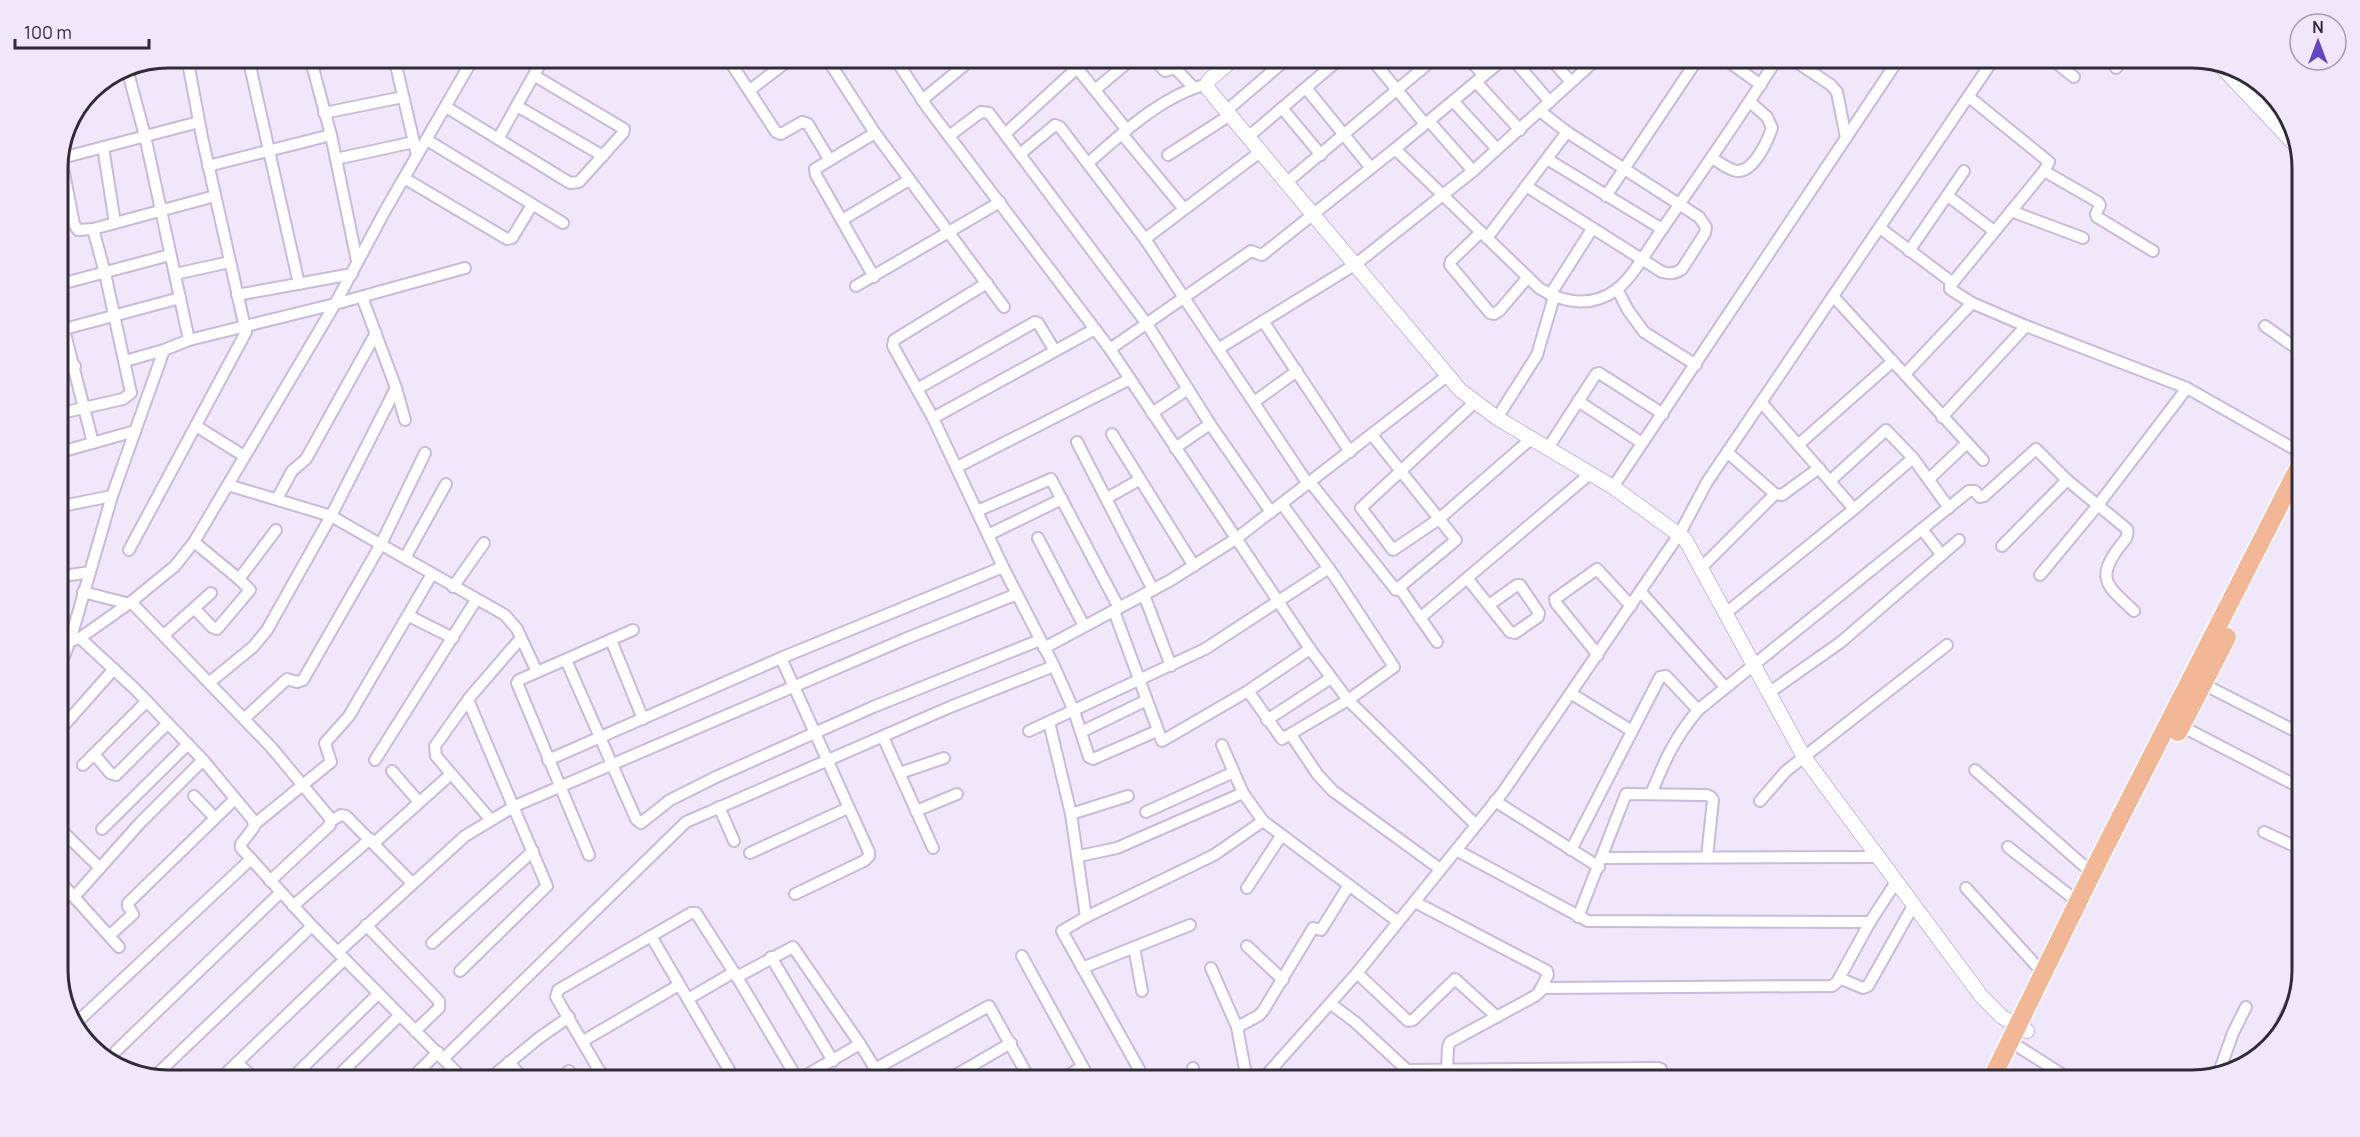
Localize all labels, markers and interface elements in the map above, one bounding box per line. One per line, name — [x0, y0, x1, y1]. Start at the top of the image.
scale bar — [15, 12, 148, 50]
north arrow — [2288, 12, 2348, 72]
text: N — [2312, 16, 2324, 38]
text: 100 m — [24, 20, 72, 44]

